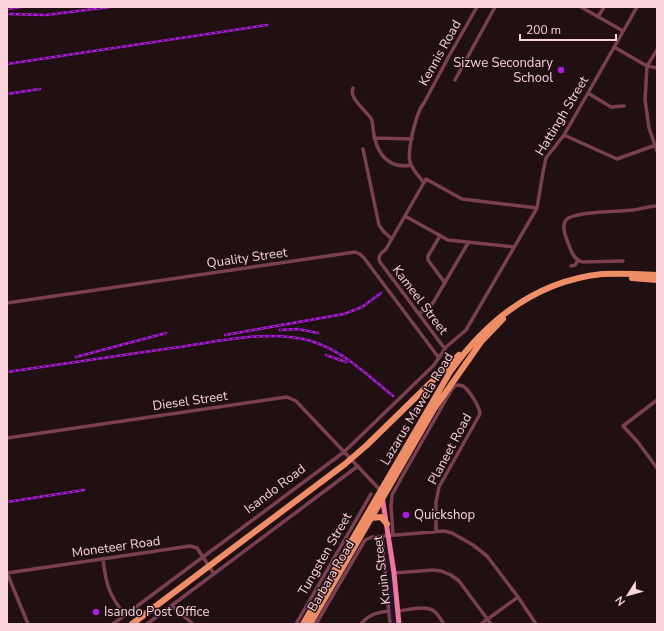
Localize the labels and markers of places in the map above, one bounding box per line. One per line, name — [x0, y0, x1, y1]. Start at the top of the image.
place label: Sizwe Secondary School — [453, 54, 553, 87]
marker: Sizwe Secondary School — [556, 65, 566, 75]
place label: Quickshop — [414, 506, 475, 524]
marker: Quickshop — [401, 510, 411, 520]
place label: Isando Post Office — [104, 603, 209, 621]
marker: Isando Post Office — [91, 607, 101, 617]

